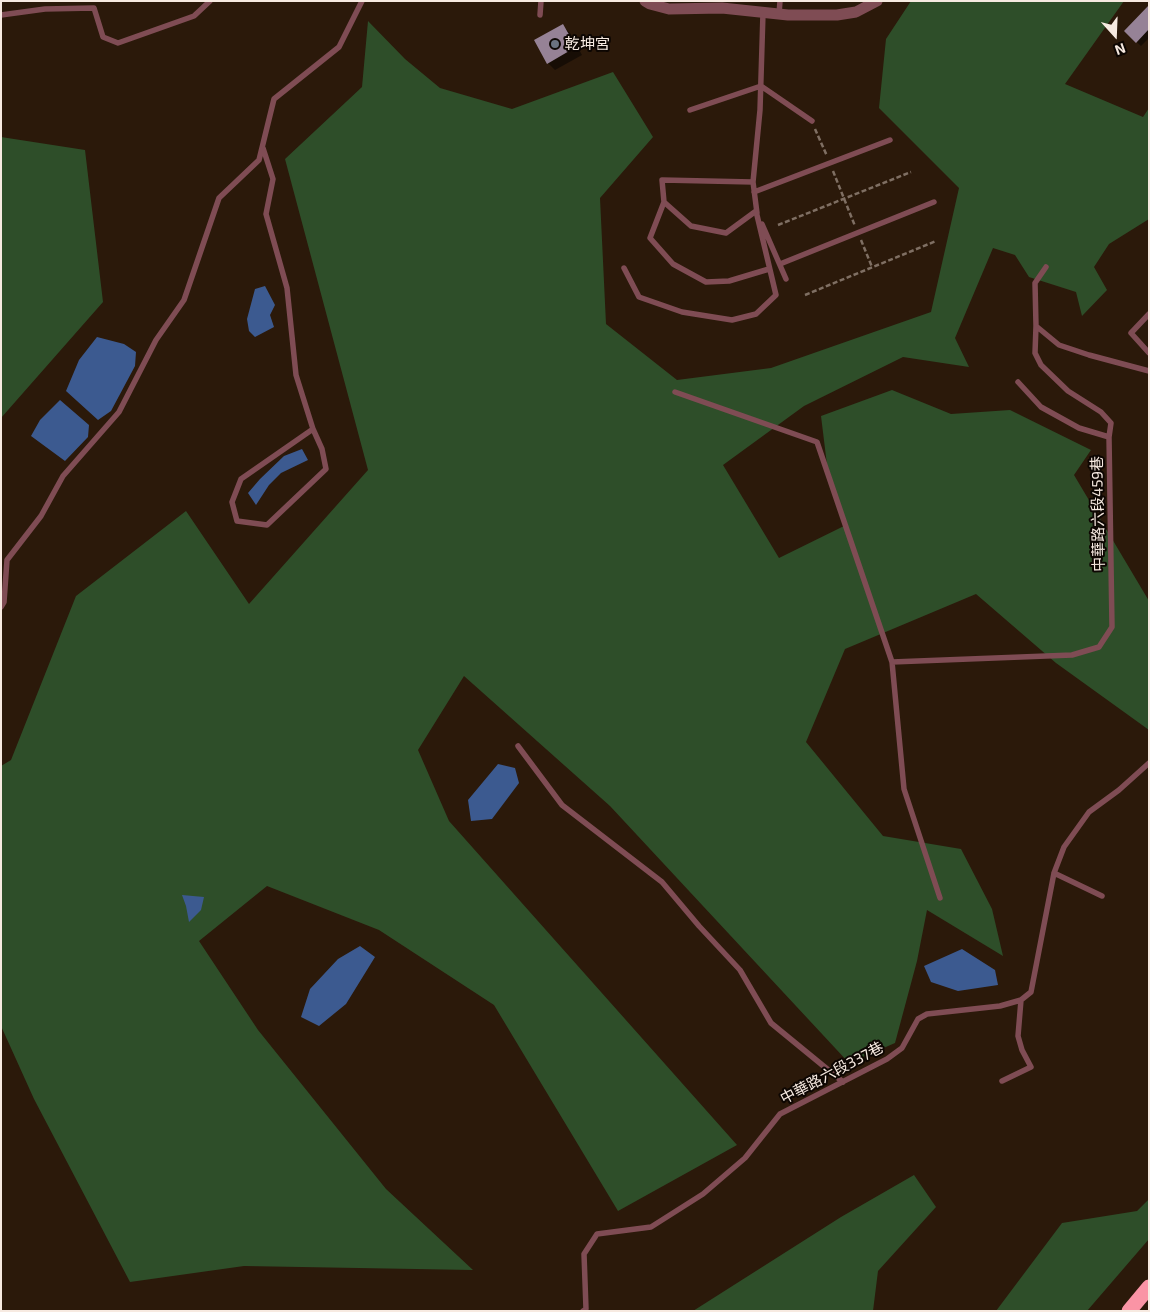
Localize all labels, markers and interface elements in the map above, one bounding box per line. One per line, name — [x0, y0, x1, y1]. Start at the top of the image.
north arrow — [1090, 10, 1140, 60]
place label: 乾坤宮 — [565, 35, 610, 53]
marker: 乾坤宮 — [549, 38, 561, 50]
text: N — [1113, 40, 1128, 59]
street label: 中華路六段459巷 — [1088, 456, 1108, 572]
street label: 中華路六段337巷 — [777, 1038, 887, 1108]

